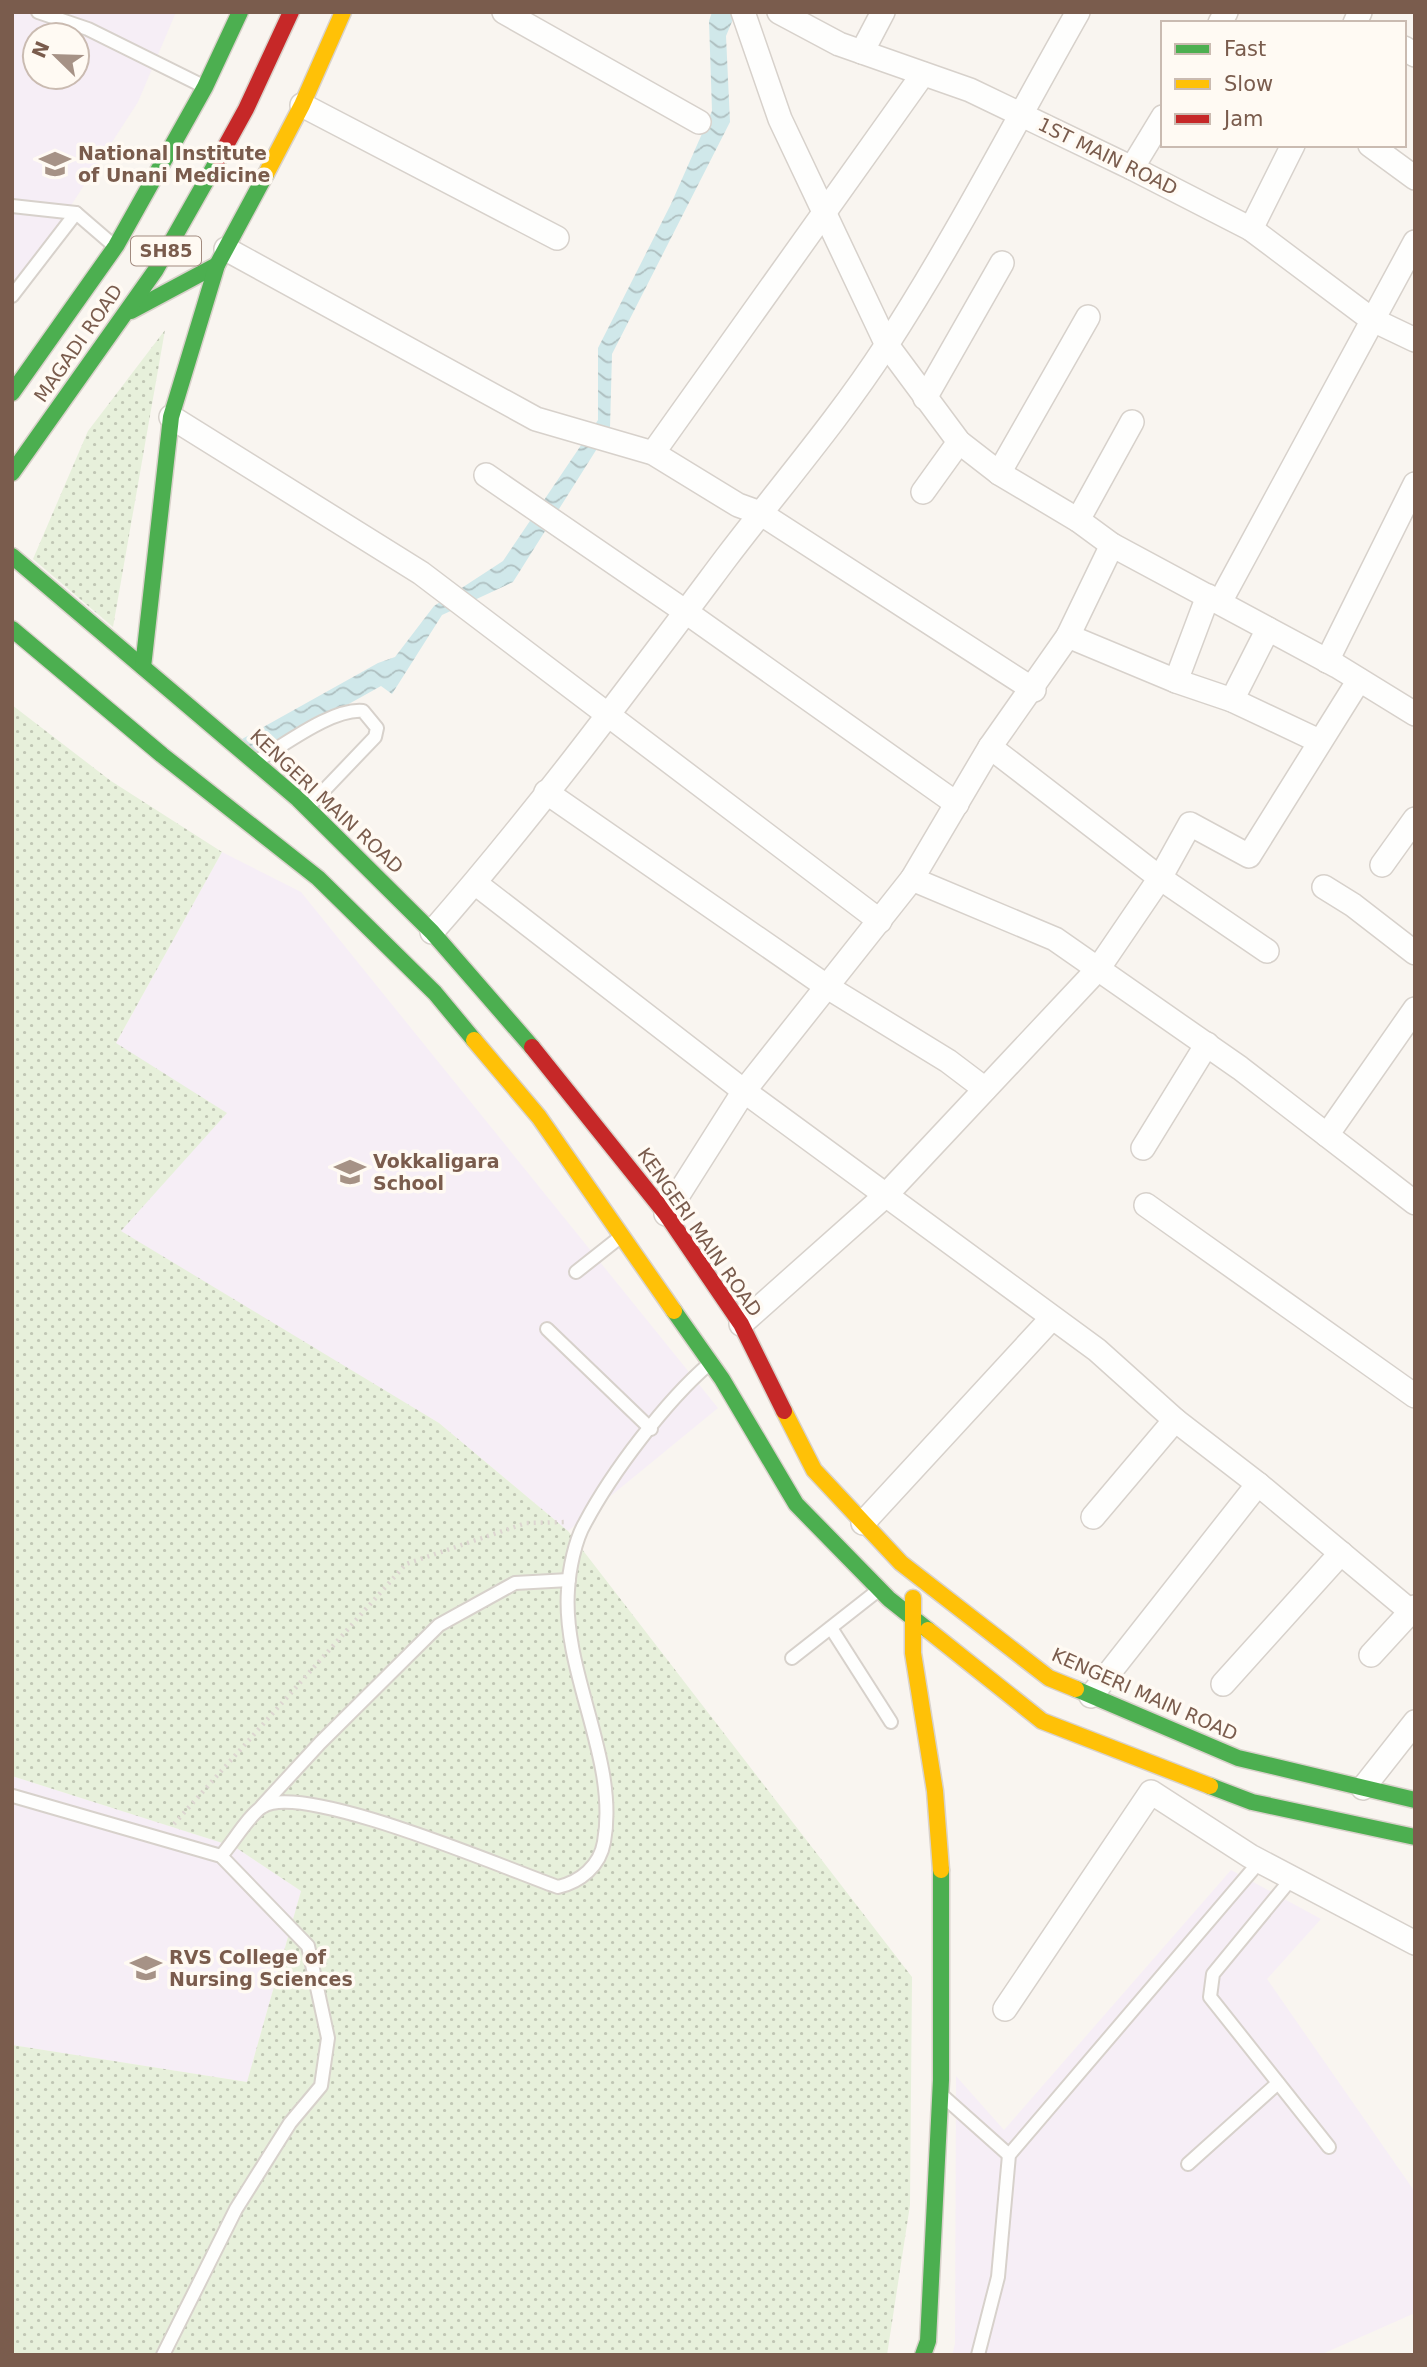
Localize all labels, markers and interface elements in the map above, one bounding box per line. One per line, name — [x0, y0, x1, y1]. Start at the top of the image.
north arrow — [21, 21, 91, 91]
legend — [1161, 21, 1406, 147]
text: Fast — [1224, 37, 1266, 61]
text: N — [27, 38, 54, 61]
text: Slow — [1224, 72, 1273, 96]
text: Jam — [1222, 107, 1264, 131]
street label: 1ST MAIN ROAD — [1035, 113, 1181, 199]
place label: National Institute of Unani Medicine — [78, 142, 270, 186]
school or university icon: National Institute of Unani Medicine — [38, 147, 72, 181]
road number: SH85 — [131, 236, 201, 265]
street label: MAGADI ROAD — [29, 280, 127, 406]
street label: KENGERI MAIN ROAD — [246, 724, 408, 878]
street label: KENGERI MAIN ROAD — [633, 1143, 767, 1321]
place label: Vokkaligara School — [373, 1150, 499, 1194]
school or university icon: Vokkaligara School — [333, 1155, 367, 1189]
street label: KENGERI MAIN ROAD — [1049, 1643, 1241, 1745]
place label: RVS College of Nursing Sciences — [169, 1946, 353, 1990]
school or university icon: RVS College of Nursing Sciences — [129, 1951, 163, 1985]

